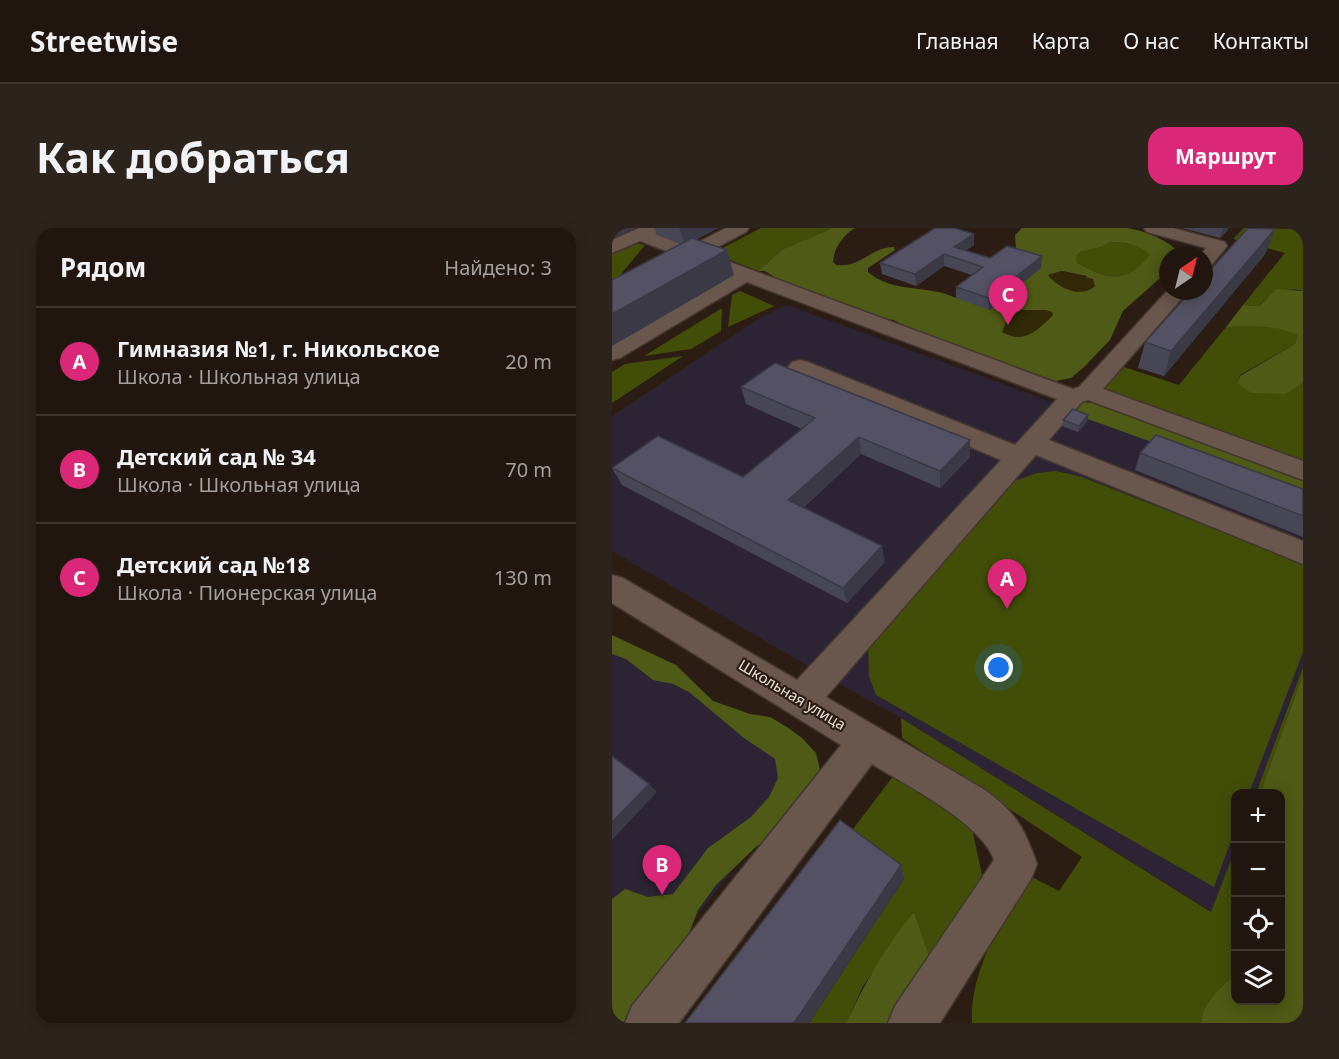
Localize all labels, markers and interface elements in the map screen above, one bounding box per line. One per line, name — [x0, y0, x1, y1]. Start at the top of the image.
text: Streetwise — [30, 22, 178, 60]
text: Главная — [916, 27, 999, 55]
text: Карта — [1032, 27, 1090, 55]
text: О нас — [1123, 27, 1180, 55]
text: Контакты — [1213, 27, 1309, 55]
button: Маршрут — [1148, 127, 1303, 185]
text: Как добраться — [36, 128, 350, 185]
north arrow — [1159, 246, 1213, 300]
text: Рядом — [60, 249, 146, 285]
text: Найдено: 3 — [444, 254, 552, 281]
pin: C — [988, 276, 1028, 325]
text: Гимназия №1, г. Никольское — [117, 333, 440, 363]
text: A — [73, 348, 86, 375]
text: 20 m — [505, 348, 552, 375]
text: Школа · Школьная улица — [117, 363, 361, 390]
text: Детский сад № 34 — [117, 441, 316, 471]
text: B — [73, 456, 86, 483]
text: 70 m — [505, 456, 552, 483]
text: Школа · Школьная улица — [117, 471, 361, 498]
text: Детский сад №18 — [117, 549, 310, 579]
pin: A — [988, 560, 1026, 609]
text: C — [73, 564, 86, 591]
text: 130 m — [494, 564, 552, 591]
text: Школа · Пионерская улица — [117, 579, 377, 606]
your location — [984, 653, 1013, 682]
street label: Школьная улица — [735, 654, 850, 734]
map controls — [1231, 789, 1285, 1005]
button: + — [1231, 789, 1285, 843]
button: − — [1231, 843, 1285, 897]
pin: B — [643, 846, 682, 895]
button: locate — [1231, 897, 1285, 951]
button: layers — [1231, 951, 1285, 1005]

